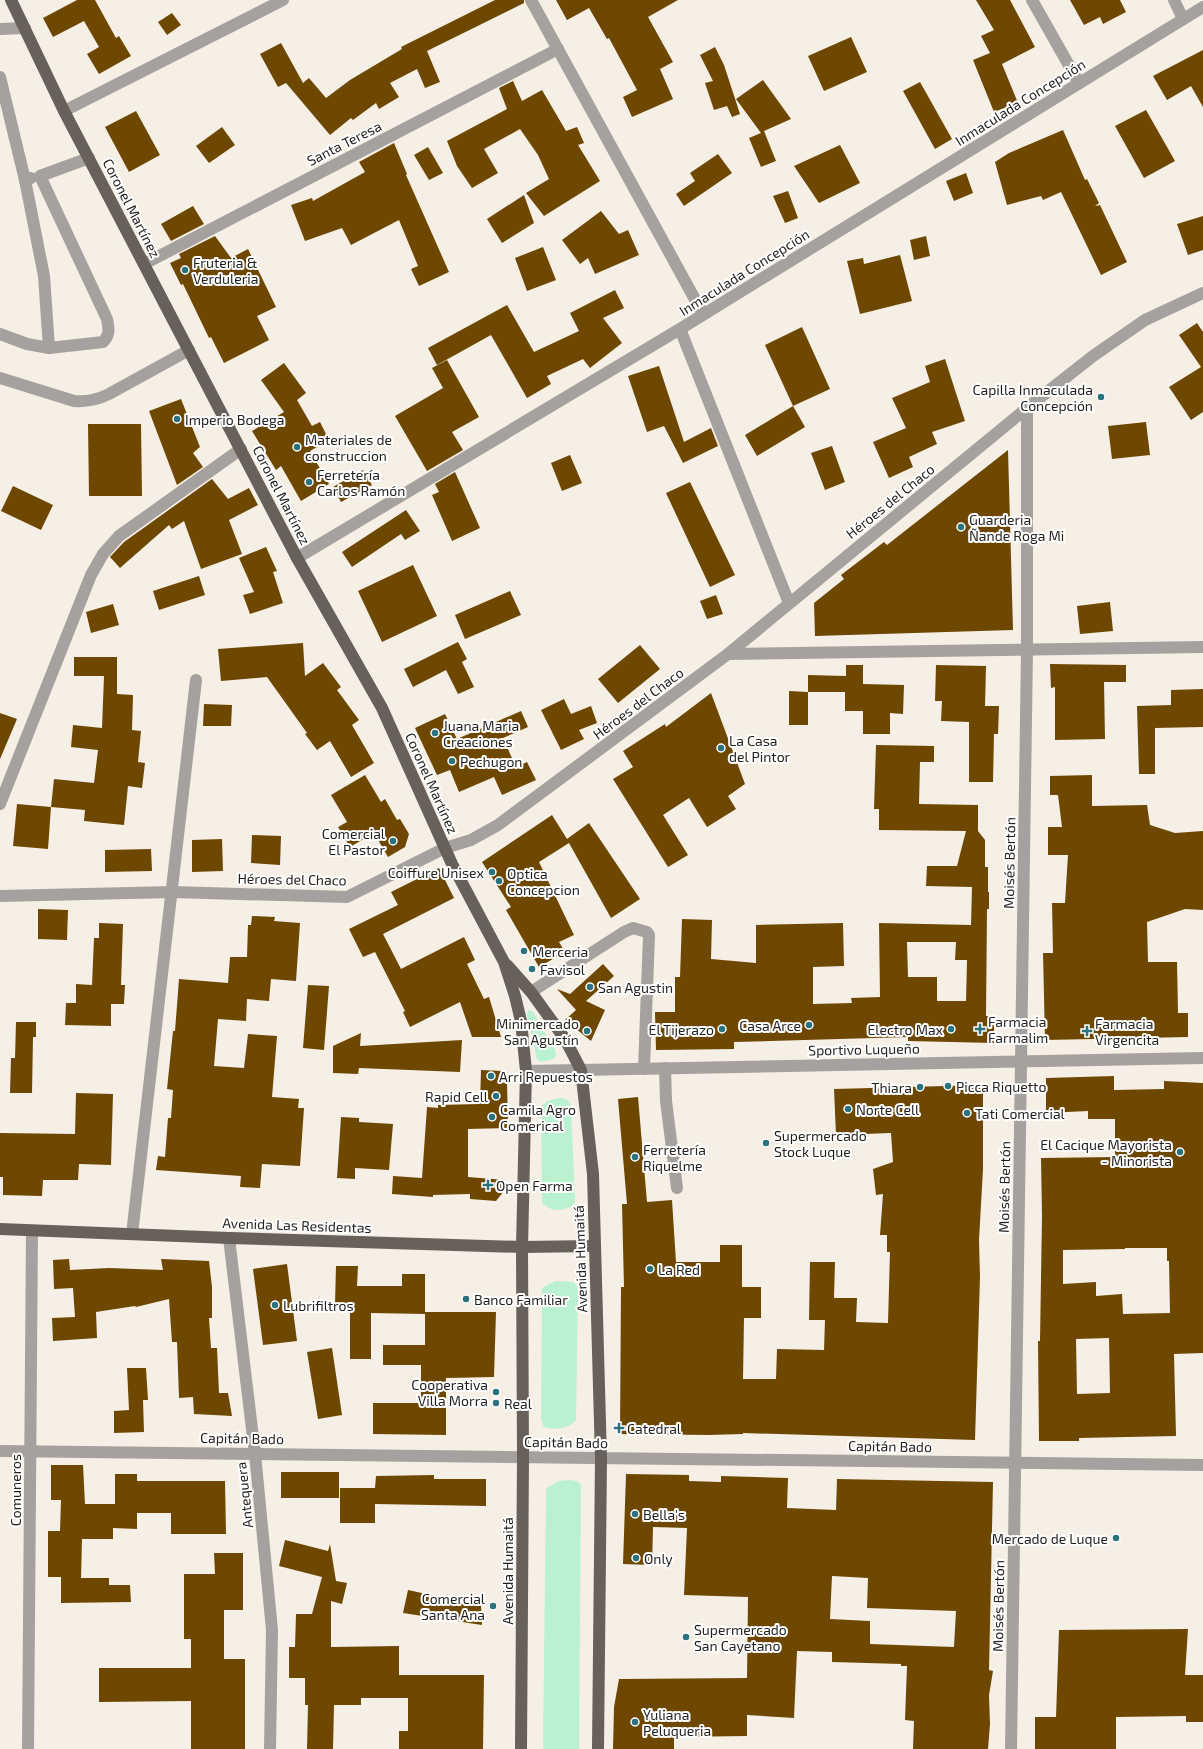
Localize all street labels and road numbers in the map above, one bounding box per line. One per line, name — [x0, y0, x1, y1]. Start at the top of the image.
street label: Inmaculada Concepción — [952, 55, 1088, 149]
street label: Santa Teresa — [304, 117, 384, 169]
street label: Coronel Martínez — [100, 156, 164, 260]
street label: Inmaculada Concepción — [676, 225, 812, 319]
street label: Coronel Martínez — [250, 443, 314, 547]
street label: Héroes del Chaco — [842, 460, 938, 542]
street label: Héroes del Chaco — [589, 663, 687, 743]
street label: Coronel Martínez — [402, 730, 462, 836]
street label: Moisés Bertón — [1000, 817, 1018, 909]
street label: Héroes del Chaco — [237, 870, 347, 888]
street label: Sportivo Luqueño — [808, 1040, 920, 1058]
street label: Moisés Bertón — [995, 1141, 1013, 1233]
street label: Avenida Humaitá — [570, 1205, 590, 1313]
street label: Avenida Las Residentas — [222, 1214, 372, 1236]
street label: Capitán Bado — [200, 1429, 284, 1447]
street label: Capitán Bado — [524, 1433, 608, 1451]
street label: Capitán Bado — [848, 1437, 932, 1455]
street label: Comuneros — [7, 1454, 24, 1526]
street label: Antequera — [232, 1461, 256, 1529]
street label: Avenida Humaitá — [499, 1517, 516, 1625]
street label: Moisés Bertón — [989, 1560, 1007, 1652]

